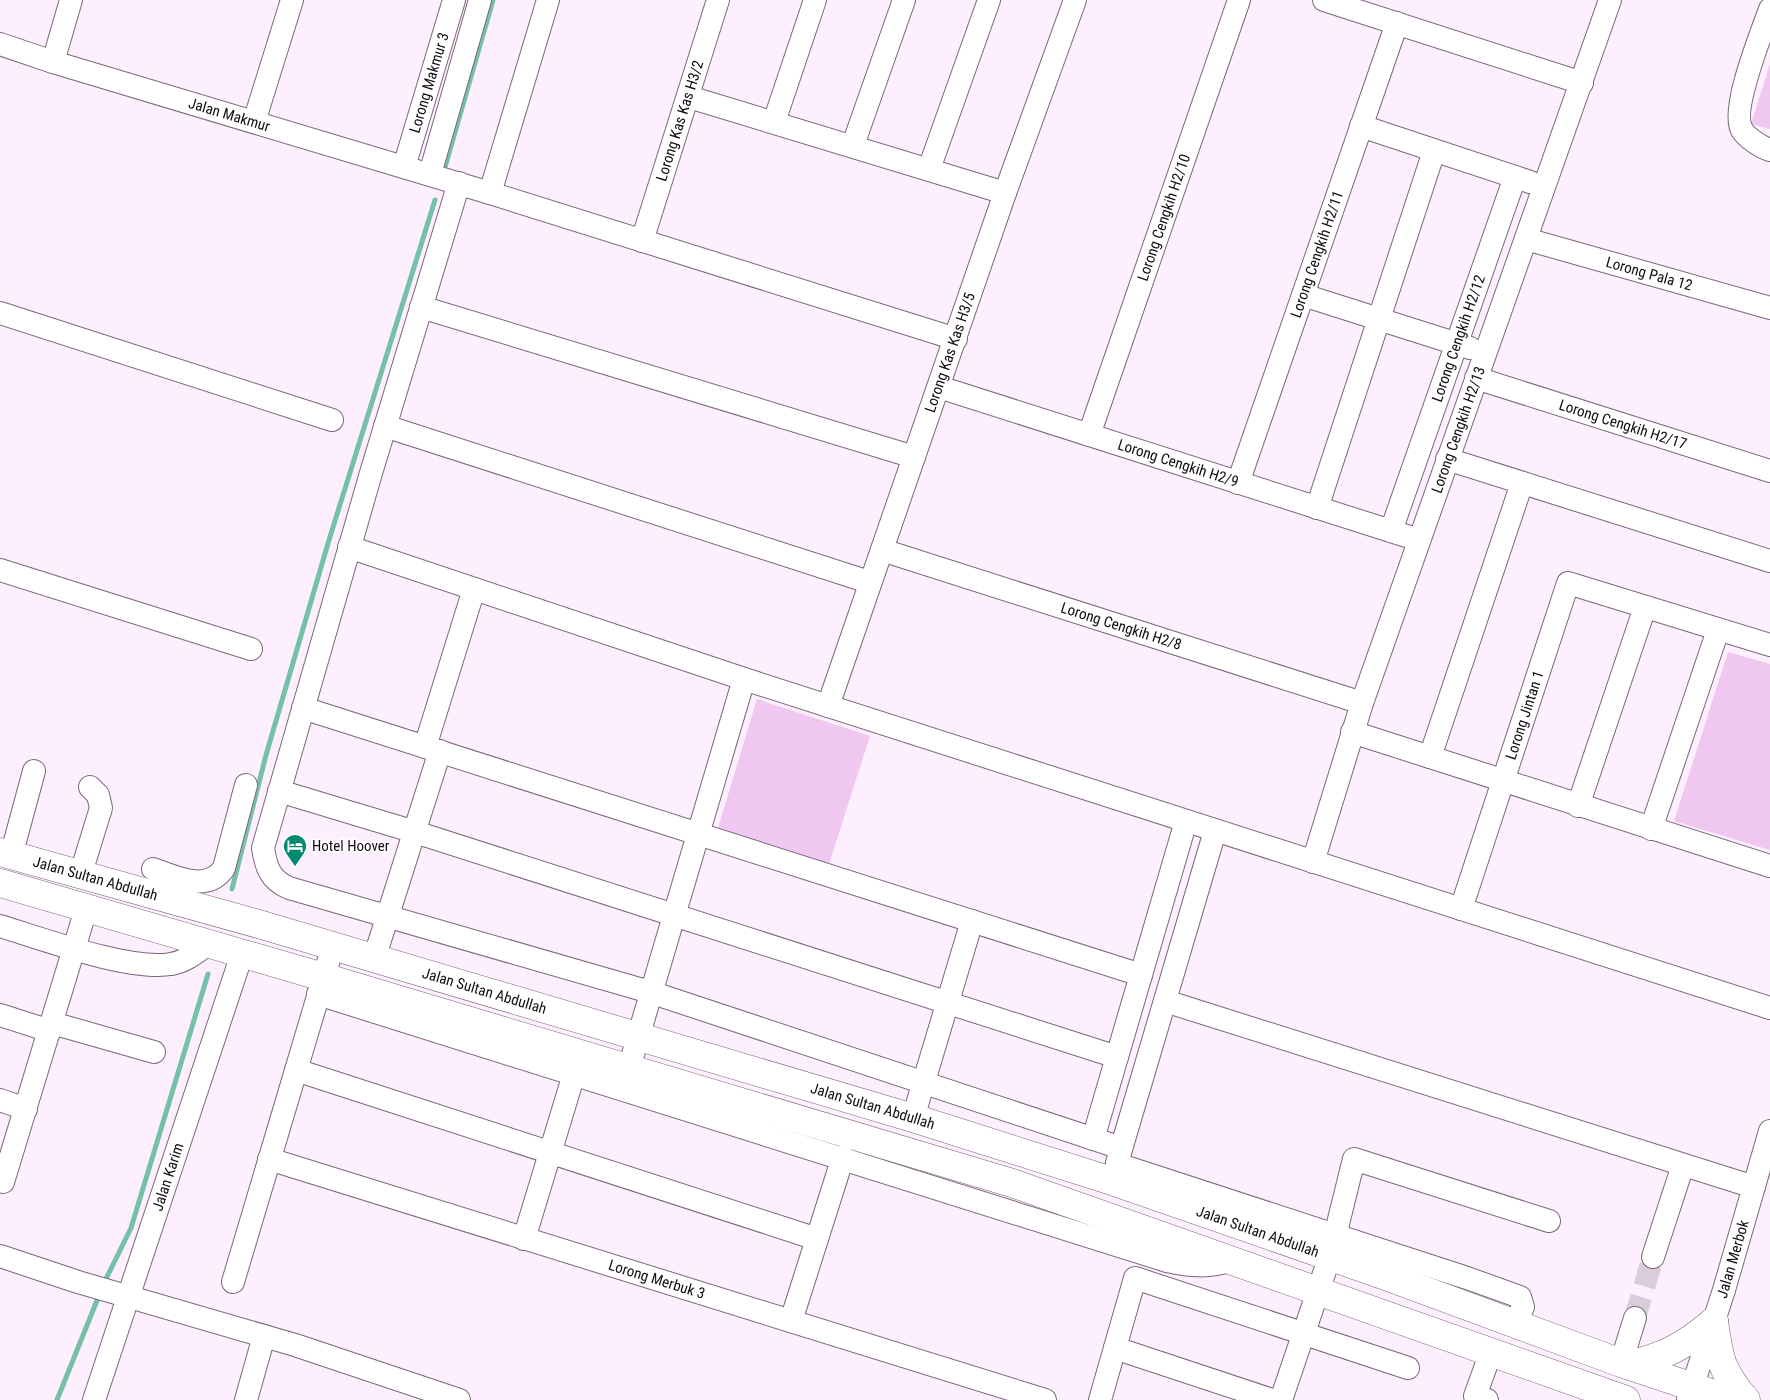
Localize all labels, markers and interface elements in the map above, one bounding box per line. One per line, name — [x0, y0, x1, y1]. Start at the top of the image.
street label: Lorong Makmur 3 — [406, 30, 453, 135]
street label: Lorong Kas Kas H3/2 — [652, 58, 707, 184]
street label: Jalan Makmur — [186, 94, 273, 136]
street label: Lorong Cengkih H2/10 — [1134, 152, 1194, 283]
street label: Lorong Cengkih H2/11 — [1287, 188, 1347, 320]
street label: Lorong Pala 12 — [1604, 253, 1694, 295]
street label: Lorong Cengkih H2/12 — [1428, 273, 1489, 404]
street label: Lorong Kas Kas H3/5 — [921, 290, 979, 415]
street label: Lorong Cengkih H2/13 — [1428, 364, 1489, 496]
street label: Lorong Cengkih H2/17 — [1557, 396, 1689, 453]
street label: Lorong Cengkih H2/9 — [1116, 436, 1241, 491]
street label: Lorong Cengkih H2/8 — [1059, 599, 1184, 654]
street label: Lorong Jintan 1 — [1502, 668, 1548, 762]
hotel icon: Hotel Hoover — [282, 833, 308, 867]
place label: Hotel Hoover — [312, 837, 390, 855]
street label: Jalan Sultan Abdullah — [31, 853, 160, 905]
street label: Jalan Sultan Abdullah — [420, 964, 549, 1018]
street label: Jalan Sultan Abdullah — [808, 1079, 937, 1133]
street label: Jalan Karim — [148, 1141, 188, 1213]
street label: Jalan Sultan Abdullah — [1194, 1202, 1322, 1261]
street label: Jalan Merbok — [1713, 1218, 1753, 1300]
street label: Lorong Merbuk 3 — [606, 1256, 707, 1303]

